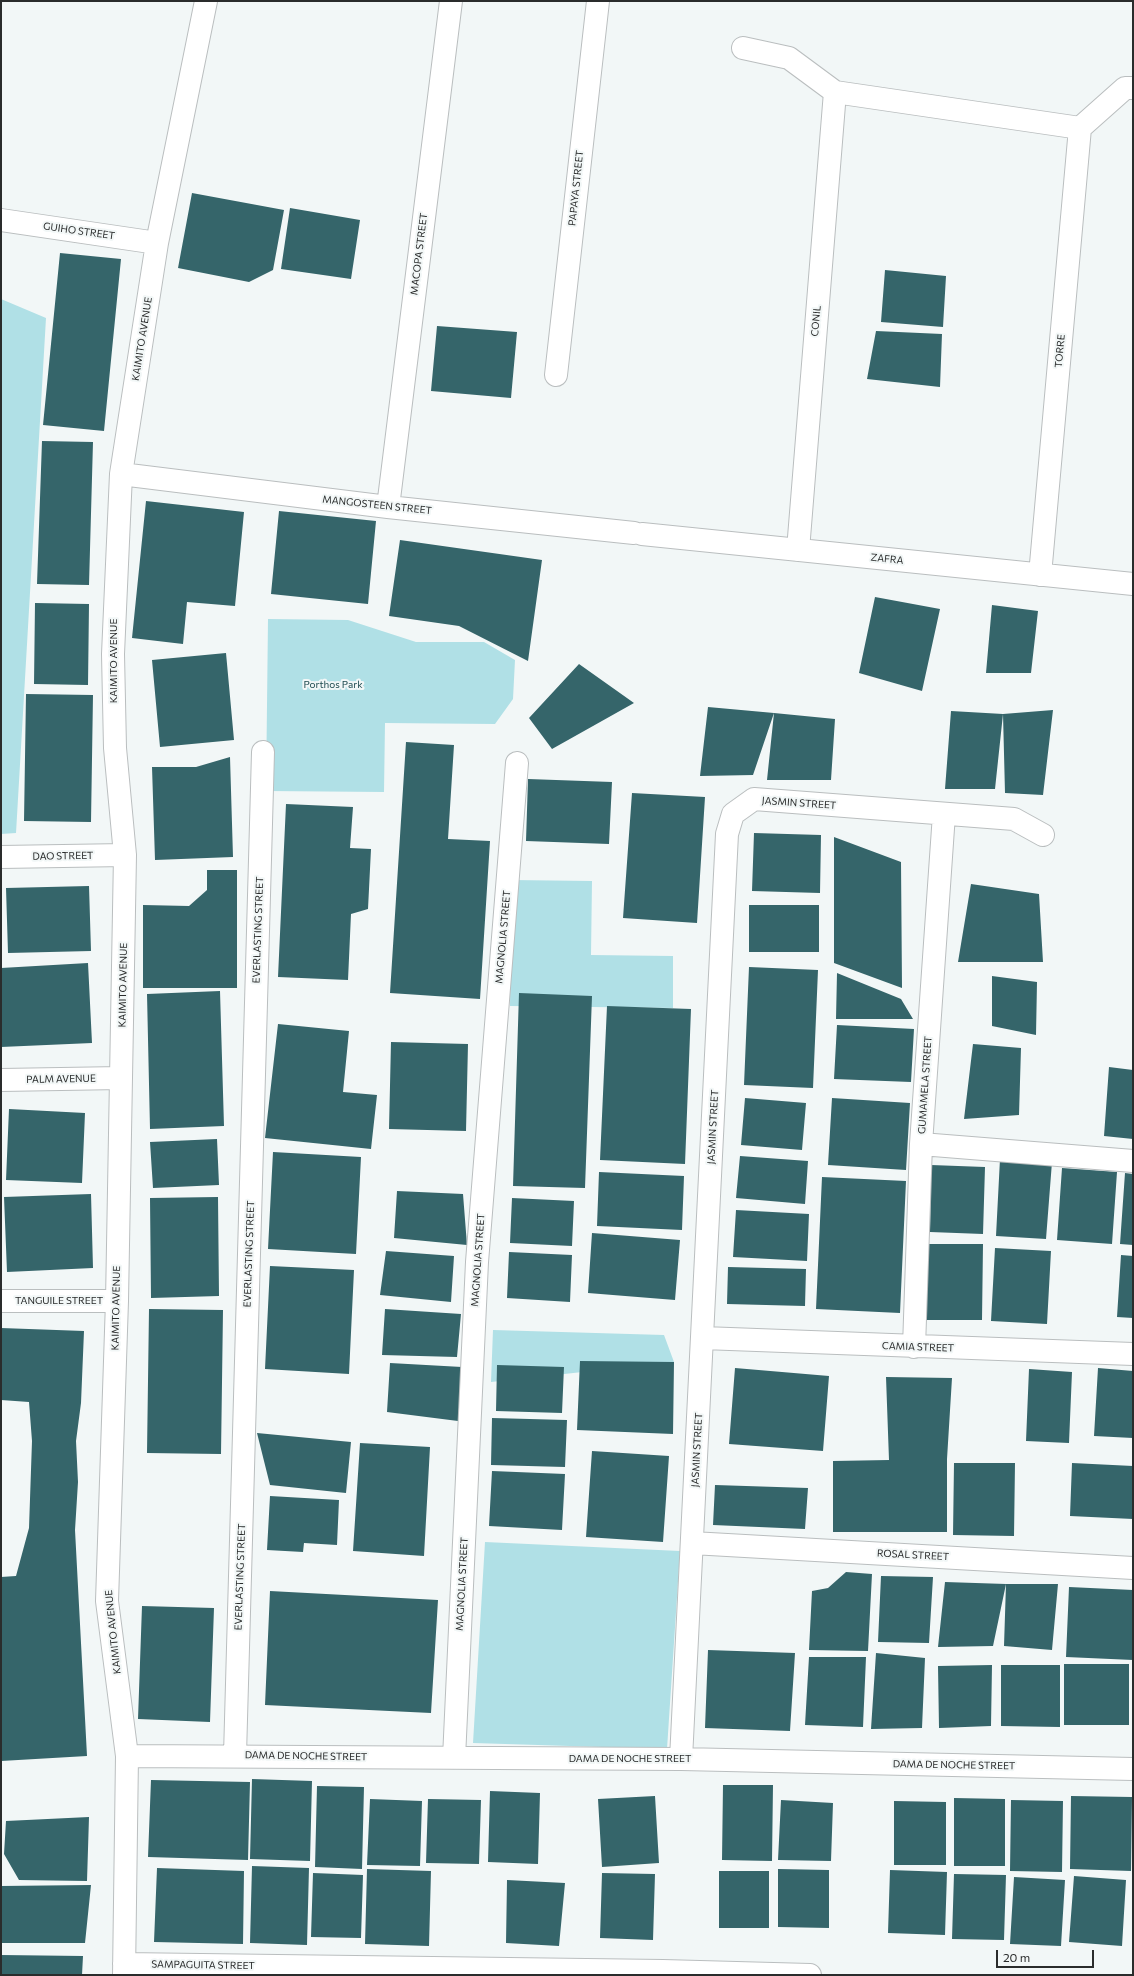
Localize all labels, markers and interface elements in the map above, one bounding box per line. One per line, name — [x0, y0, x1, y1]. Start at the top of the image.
street label: PAPAYA STREET — [566, 150, 586, 226]
street label: MACOPA STREET — [408, 212, 430, 296]
street label: GUIHO STREET — [42, 220, 116, 242]
street label: KAIMITO AVENUE — [129, 296, 155, 382]
street label: CONIL — [809, 305, 823, 337]
street label: TORRE — [1053, 334, 1067, 368]
street label: MANGOSTEEN STREET — [322, 493, 432, 517]
street label: ZAFRA — [870, 551, 904, 567]
street label: KAIMITO AVENUE — [108, 619, 120, 703]
park label: Porthos Park — [303, 679, 363, 691]
street label: JASMIN STREET — [761, 794, 837, 812]
street label: DAO STREET — [32, 849, 94, 863]
street label: EVERLASTING STREET — [250, 876, 266, 984]
street label: MAGNOLIA STREET — [493, 890, 513, 984]
street label: KAIMITO AVENUE — [116, 943, 130, 1027]
street label: GUMAMELA STREET — [916, 1036, 934, 1134]
street label: PALM AVENUE — [26, 1072, 96, 1086]
street label: JASMIN STREET — [705, 1089, 721, 1165]
street label: EVERLASTING STREET — [241, 1200, 257, 1308]
street label: MAGNOLIA STREET — [469, 1213, 487, 1307]
street label: KAIMITO AVENUE — [109, 1266, 123, 1350]
street label: TANGUILE STREET — [15, 1295, 103, 1307]
street label: CAMIA STREET — [882, 1340, 954, 1354]
street label: JASMIN STREET — [689, 1412, 705, 1488]
street label: EVERLASTING STREET — [232, 1523, 248, 1631]
street label: MAGNOLIA STREET — [454, 1537, 470, 1631]
street label: ROSAL STREET — [877, 1547, 949, 1563]
street label: KAIMITO AVENUE — [103, 1589, 123, 1675]
street label: DAMA DE NOCHE STREET — [245, 1749, 367, 1763]
street label: DAMA DE NOCHE STREET — [569, 1753, 691, 1765]
street label: DAMA DE NOCHE STREET — [893, 1758, 1015, 1772]
scale bar — [998, 1942, 1096, 1968]
text: 20 m — [1003, 1950, 1030, 1964]
street label: SAMPAGUITA STREET — [151, 1958, 255, 1972]

